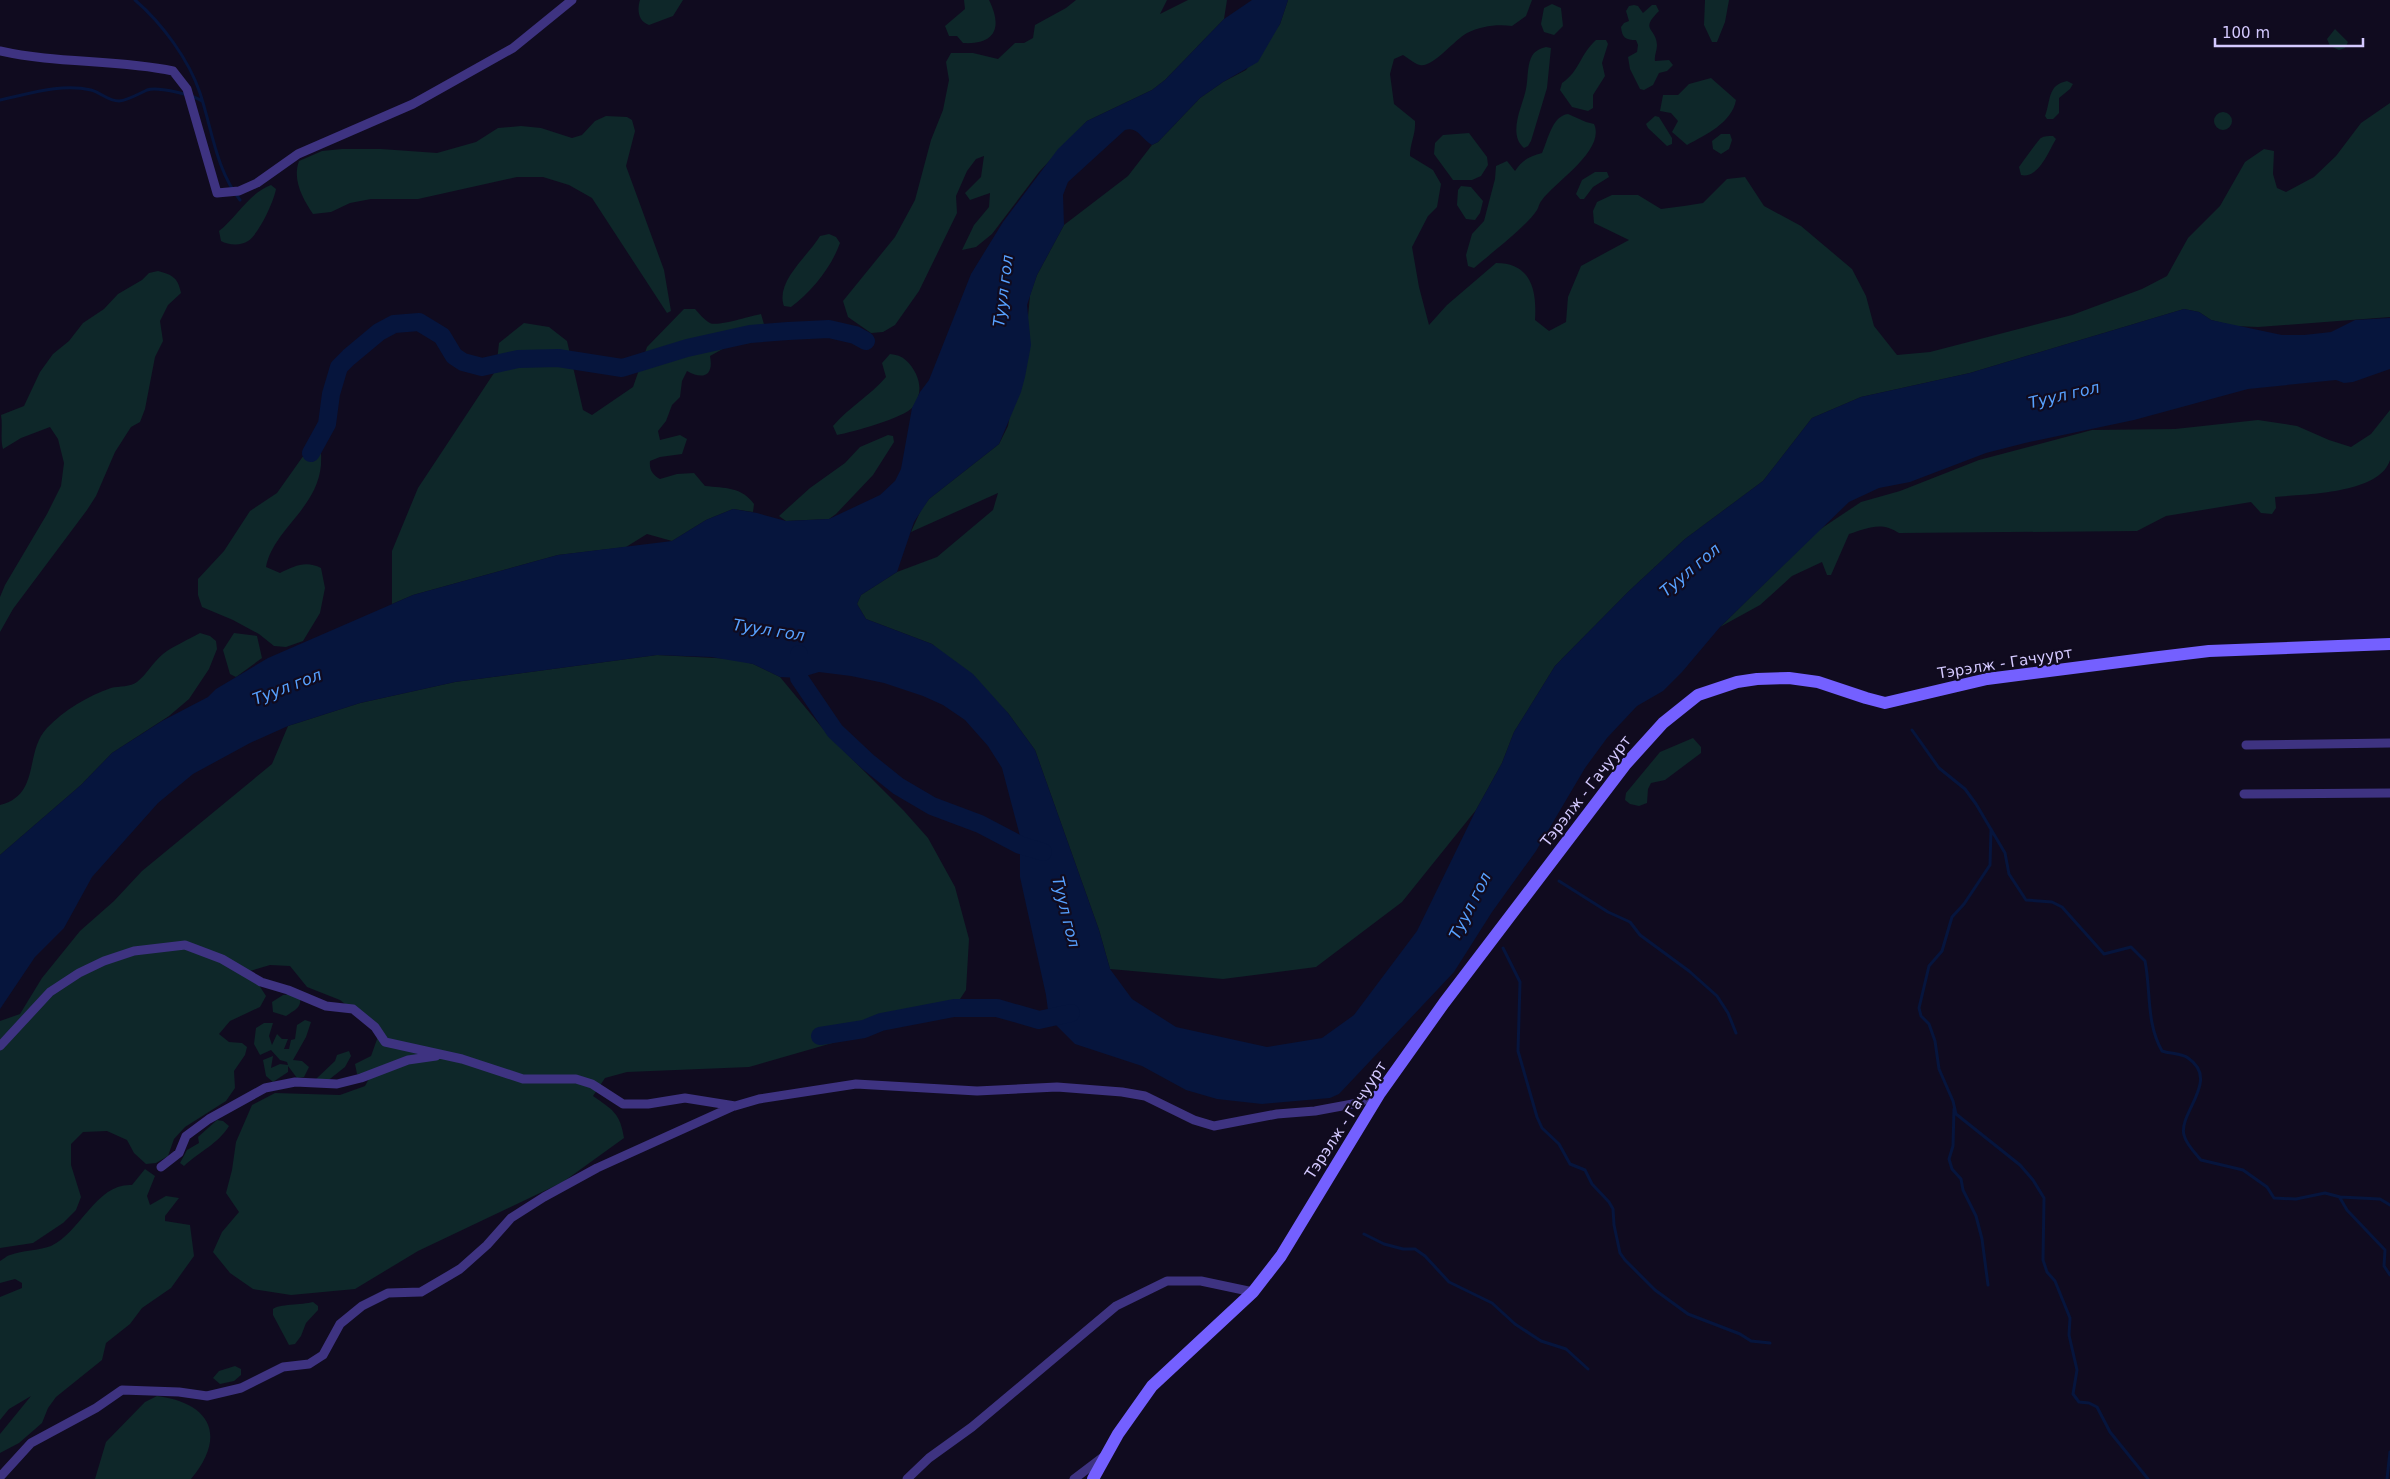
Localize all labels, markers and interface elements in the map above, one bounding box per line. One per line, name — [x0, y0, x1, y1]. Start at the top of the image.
scale bar — [2215, 15, 2362, 47]
text: 100 m — [2222, 24, 2270, 42]
water label: Туул гол — [989, 254, 1017, 328]
water label: Туул гол — [2027, 378, 2101, 412]
water label: Туул гол — [1656, 539, 1724, 601]
water label: Туул гол — [732, 615, 806, 645]
street label: Тэрэлж - Гачуурт — [1935, 643, 2074, 683]
water label: Туул гол — [250, 665, 324, 709]
street label: Тэрэлж - Гачуурт — [1536, 732, 1635, 851]
water label: Туул гол — [1445, 869, 1495, 943]
water label: Туул гол — [1048, 875, 1084, 949]
street label: Тэрэлж - Гачуурт — [1301, 1058, 1391, 1183]

